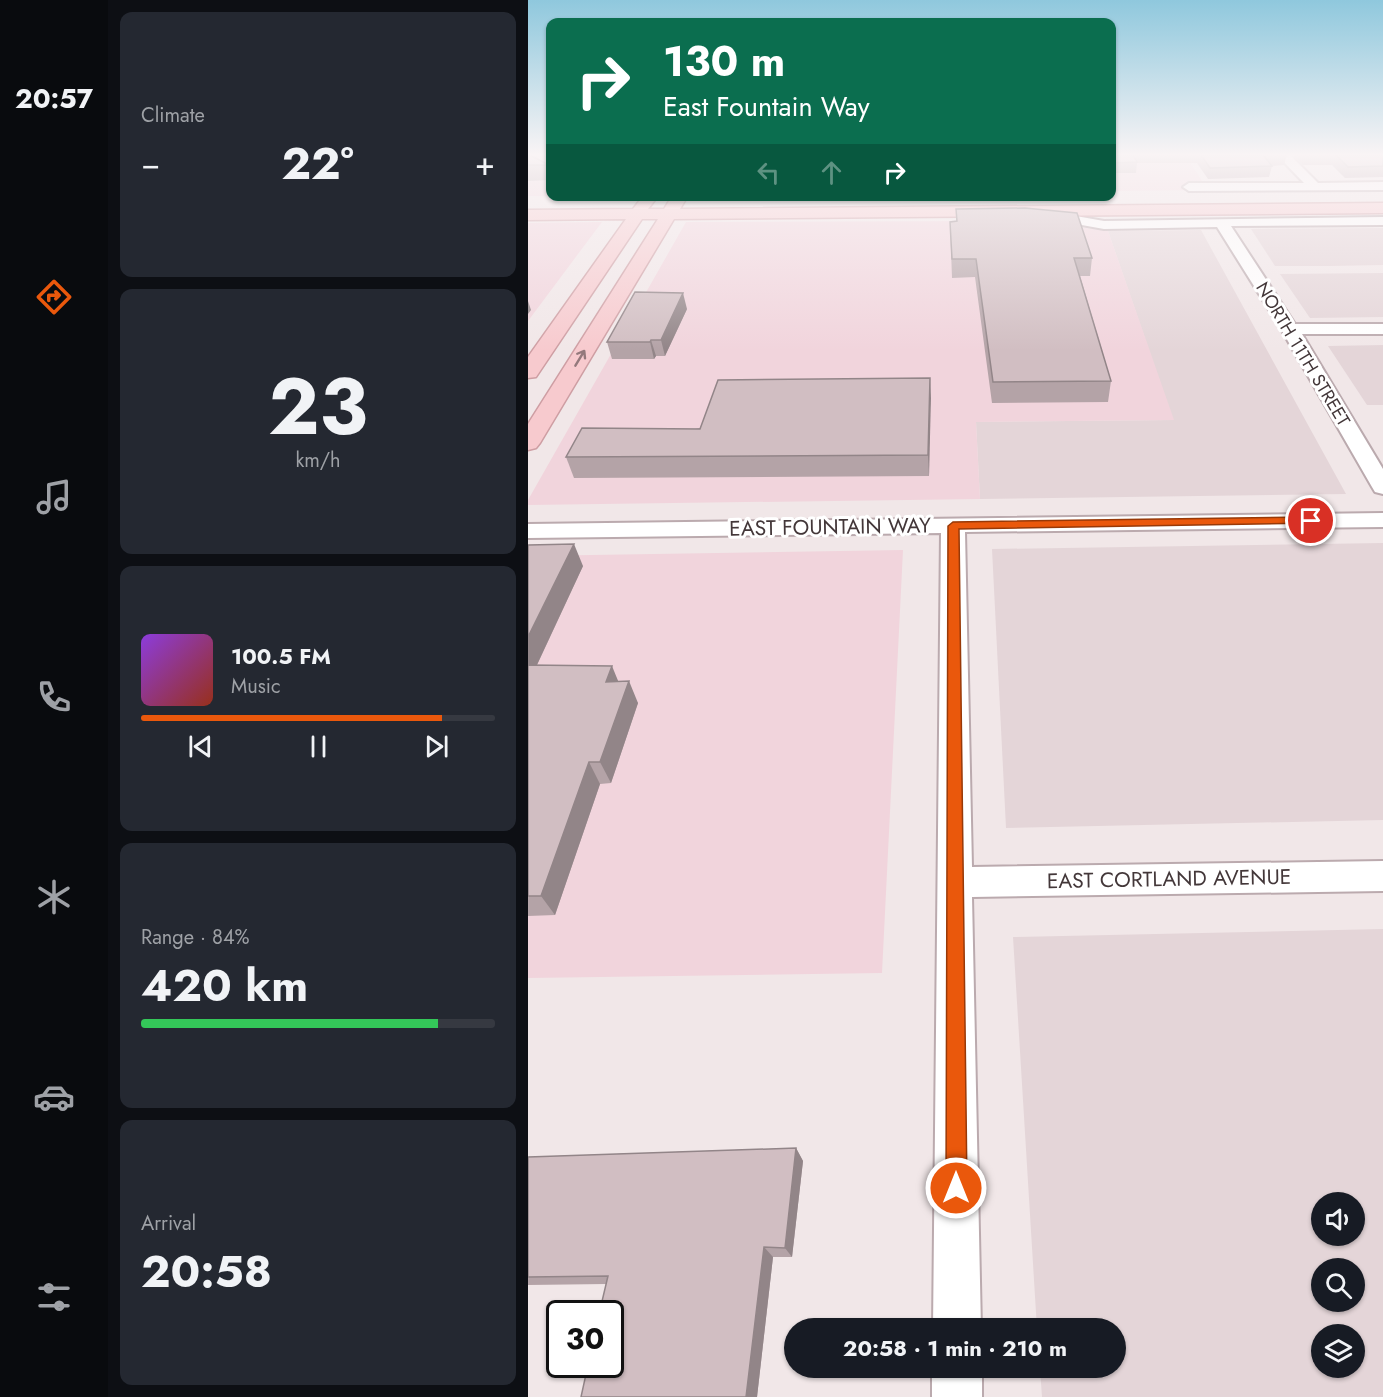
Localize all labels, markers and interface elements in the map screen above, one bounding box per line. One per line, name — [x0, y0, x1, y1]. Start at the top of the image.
text: 130 m — [663, 31, 785, 92]
icon: right — [564, 42, 642, 120]
text: 20:57 — [15, 79, 93, 118]
text: East Fountain Way — [663, 87, 870, 126]
text: Climate — [141, 101, 205, 130]
text: 22° — [281, 131, 354, 196]
text: − — [141, 140, 160, 187]
text: + — [475, 140, 495, 187]
icon: left — [752, 156, 785, 189]
icon: ahead — [815, 156, 848, 189]
icon: right — [878, 156, 911, 189]
icon: directions — [33, 276, 75, 318]
street label: NORTH 11TH STREET — [1250, 277, 1357, 432]
one-way arrow — [575, 350, 587, 367]
text: 23 — [268, 351, 368, 463]
text: km/h — [295, 446, 341, 475]
icon: music — [33, 476, 75, 518]
pin — [1285, 495, 1336, 546]
icon: arrive — [1294, 504, 1327, 537]
street label: EAST FOUNTAIN WAY — [729, 510, 931, 544]
text: 100.5 FM — [231, 640, 331, 672]
text: Music — [231, 672, 281, 701]
icon: phone — [33, 676, 75, 718]
icon: previous — [184, 730, 217, 763]
icon: pause — [302, 730, 335, 763]
icon: next — [420, 730, 453, 763]
street label: EAST CORTLAND AVENUE — [1047, 862, 1291, 896]
icon: climate — [33, 876, 75, 918]
text: Range · 84% — [141, 923, 250, 952]
text: 420 km — [141, 953, 308, 1018]
icon: car — [33, 1076, 75, 1118]
position arrow — [924, 1156, 988, 1220]
map controls — [1311, 1192, 1365, 1378]
button: sound — [1311, 1192, 1365, 1246]
text: Arrival — [141, 1209, 196, 1238]
text: 20:58 — [141, 1239, 272, 1304]
button: search — [1311, 1258, 1365, 1312]
icon: filters — [33, 1276, 75, 1318]
speed limit sign: 30 — [546, 1300, 624, 1378]
button: layers — [1311, 1324, 1365, 1378]
text: 20:58 · 1 min · 210 m — [843, 1332, 1067, 1364]

